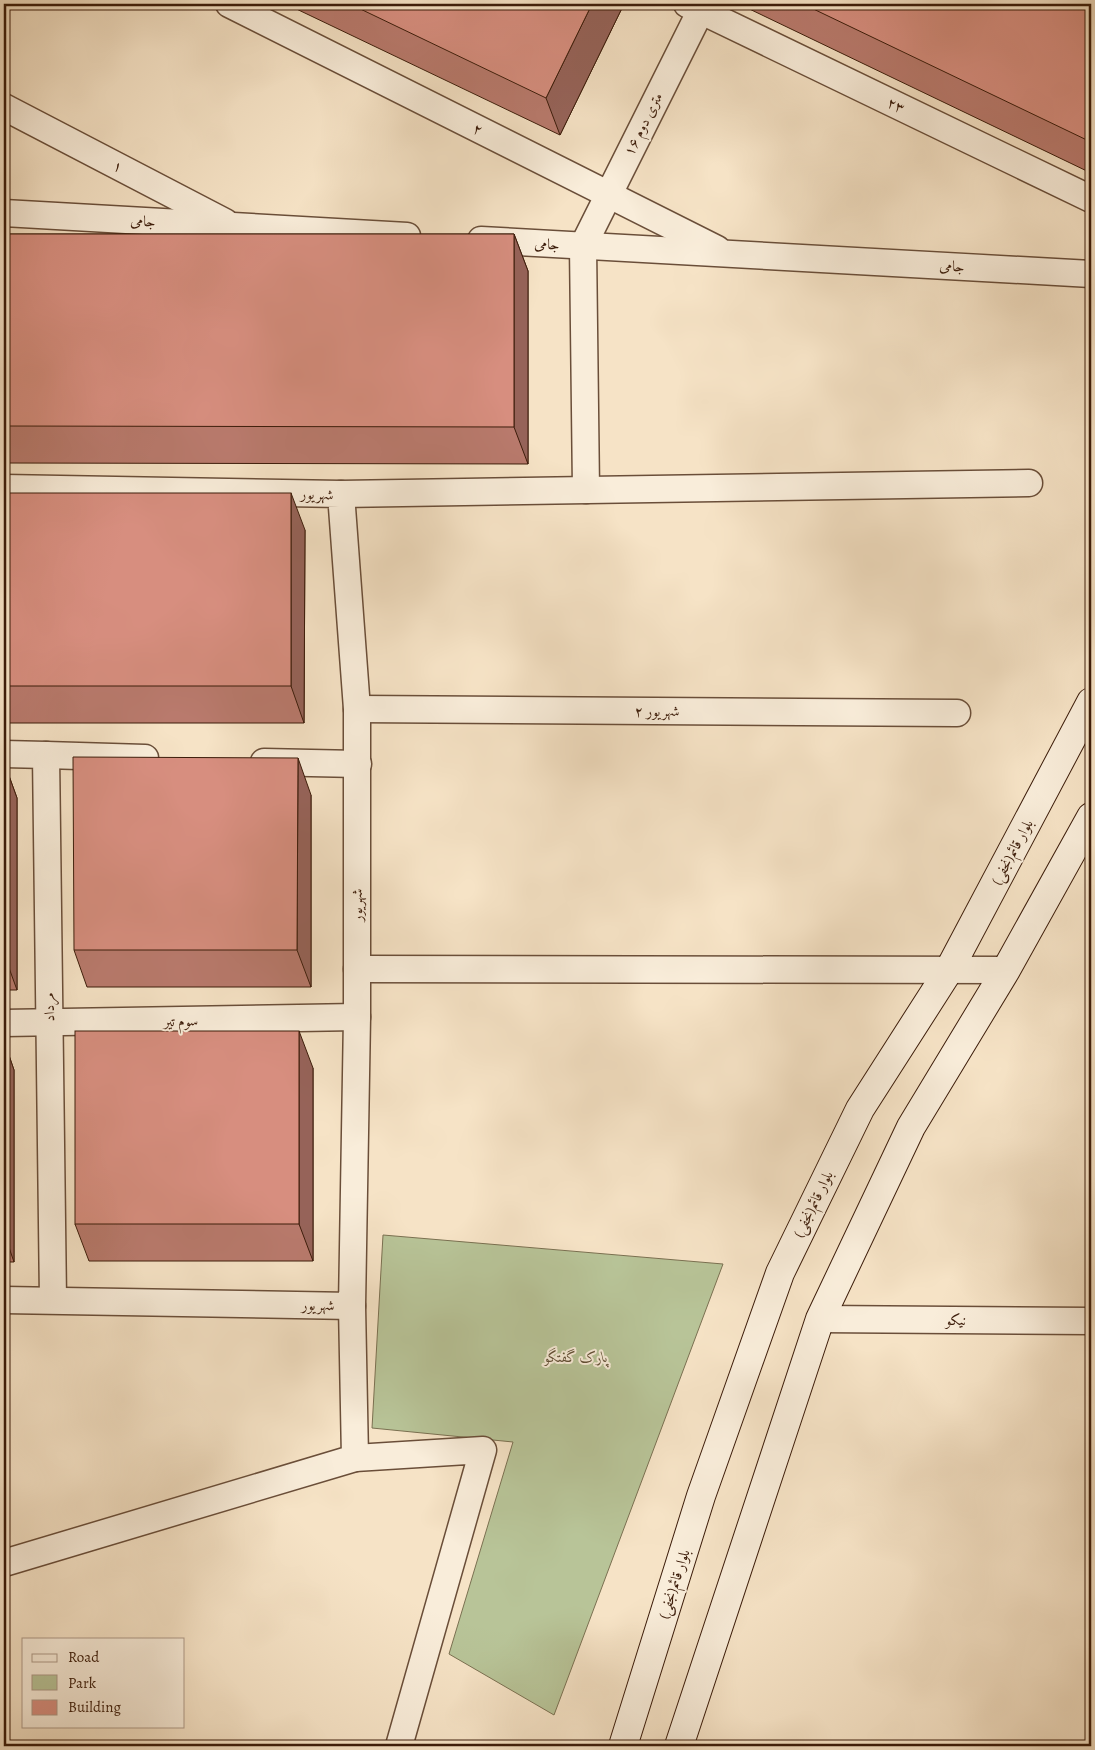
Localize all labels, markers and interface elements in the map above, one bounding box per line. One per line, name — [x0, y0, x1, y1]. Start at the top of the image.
street label: ۱۶ متری دوم — [619, 89, 670, 160]
street label: ۲۳ — [884, 92, 908, 118]
street label: ۲ — [470, 118, 486, 140]
street label: ۱ — [110, 155, 126, 177]
street label: جامی — [130, 210, 156, 232]
street label: جامی — [534, 233, 560, 255]
street label: جامی — [939, 255, 965, 277]
street label: شهریور — [298, 483, 334, 505]
street label: شهریور ۲ — [635, 701, 679, 721]
street label: بلوار قائم(نجفی) — [986, 815, 1040, 890]
street label: شهریور — [347, 888, 367, 924]
street label: مرداد — [39, 992, 60, 1022]
street label: سوم تیر — [162, 1011, 198, 1034]
street label: بلوار قائم(نجفی) — [788, 1167, 840, 1242]
street label: شهریور — [299, 1295, 335, 1315]
street label: نیکو — [944, 1310, 966, 1330]
park label: پارک گفتگو — [543, 1347, 609, 1368]
street label: بلوار قائم(نجفی) — [653, 1547, 698, 1622]
legend — [22, 1638, 185, 1728]
text: Road — [68, 1647, 100, 1667]
text: Park — [68, 1673, 97, 1693]
text: Building — [68, 1697, 121, 1717]

